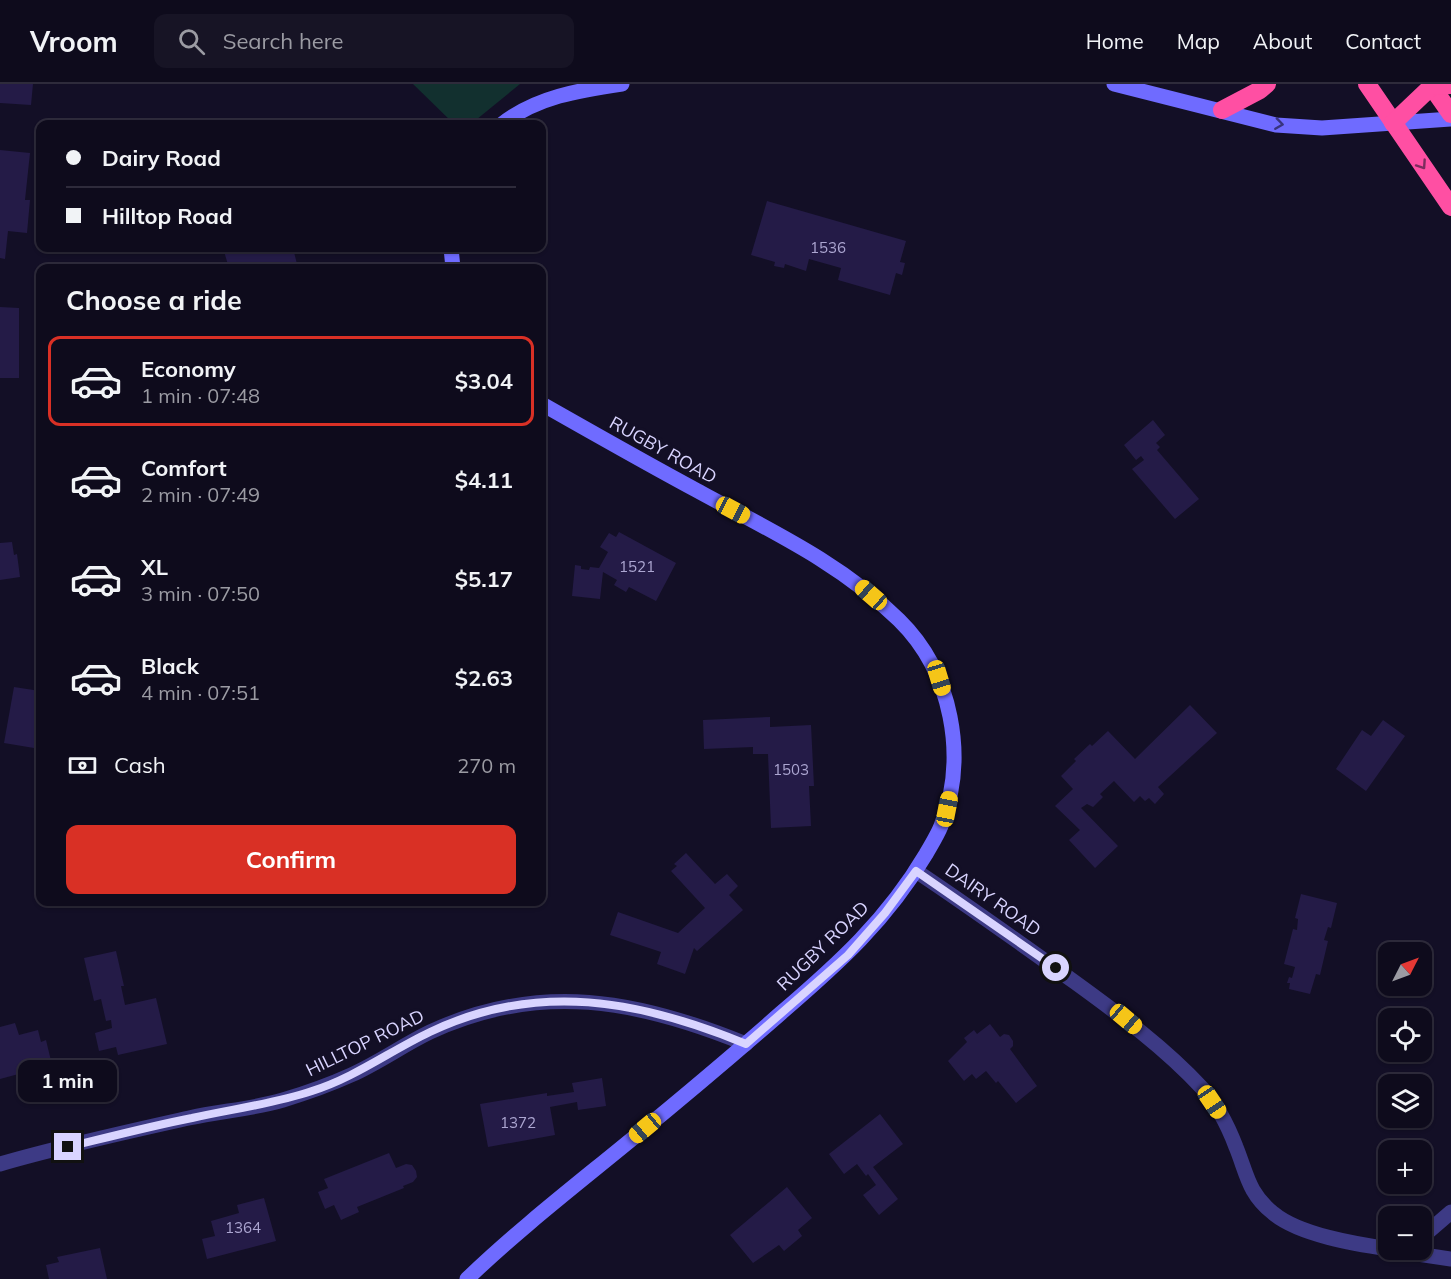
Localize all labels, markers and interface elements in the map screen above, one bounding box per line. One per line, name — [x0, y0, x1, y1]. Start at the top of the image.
search box — [154, 14, 574, 68]
text: Vroom — [30, 24, 118, 59]
icon: search — [175, 25, 208, 58]
text: Search here — [223, 27, 344, 55]
text: Home — [1086, 28, 1144, 54]
text: Map — [1177, 28, 1220, 54]
text: About — [1253, 28, 1312, 54]
text: Contact — [1345, 28, 1421, 54]
one-way arrow — [1275, 117, 1284, 130]
text: Dairy Road — [102, 144, 221, 172]
one-way arrow — [1415, 158, 1426, 169]
text: Hilltop Road — [102, 202, 233, 230]
house number: 1536 — [810, 238, 846, 257]
text: Choose a ride — [66, 283, 242, 317]
icon: car — [69, 354, 123, 408]
text: Economy — [141, 355, 236, 383]
text: $3.04 — [455, 367, 513, 395]
text: 1 min · 07:48 — [141, 383, 260, 408]
street label: RUGBY ROAD — [606, 411, 721, 488]
icon: car — [69, 453, 123, 507]
text: Comfort — [141, 454, 227, 482]
text: $4.11 — [455, 466, 513, 494]
text: 2 min · 07:49 — [141, 482, 260, 507]
car — [713, 494, 753, 526]
icon: car — [69, 552, 123, 606]
text: XL — [141, 553, 168, 581]
house number: 1521 — [619, 557, 655, 576]
text: $5.17 — [455, 565, 513, 593]
car — [852, 576, 890, 614]
text: 3 min · 07:50 — [141, 581, 260, 606]
icon: car — [69, 651, 123, 705]
text: Black — [141, 652, 199, 680]
car — [925, 658, 953, 698]
text: $2.63 — [455, 664, 513, 692]
text: 4 min · 07:51 — [141, 680, 260, 705]
icon: cash — [66, 749, 99, 782]
text: Cash — [114, 751, 166, 779]
text: 270 m — [457, 753, 516, 778]
house number: 1503 — [773, 760, 809, 779]
car — [935, 790, 959, 828]
button: Confirm — [66, 825, 516, 894]
street label: DAIRY ROAD — [941, 858, 1046, 941]
street label: RUGBY ROAD — [772, 896, 873, 995]
north arrow — [1378, 942, 1432, 996]
map controls — [1378, 942, 1432, 1260]
route start — [1042, 954, 1069, 981]
car — [1106, 1001, 1146, 1037]
street label: HILLTOP ROAD — [302, 1004, 428, 1081]
button: locate — [1378, 1008, 1432, 1062]
callout: 1 min — [19, 1060, 118, 1102]
text: 1 min — [41, 1068, 94, 1093]
button: layers — [1378, 1074, 1432, 1128]
car — [1194, 1082, 1230, 1122]
car — [625, 1110, 665, 1146]
house number: 1372 — [500, 1113, 536, 1132]
route end — [54, 1133, 81, 1160]
button: + — [1378, 1140, 1432, 1194]
button: − — [1378, 1206, 1432, 1260]
house number: 1364 — [225, 1218, 261, 1237]

